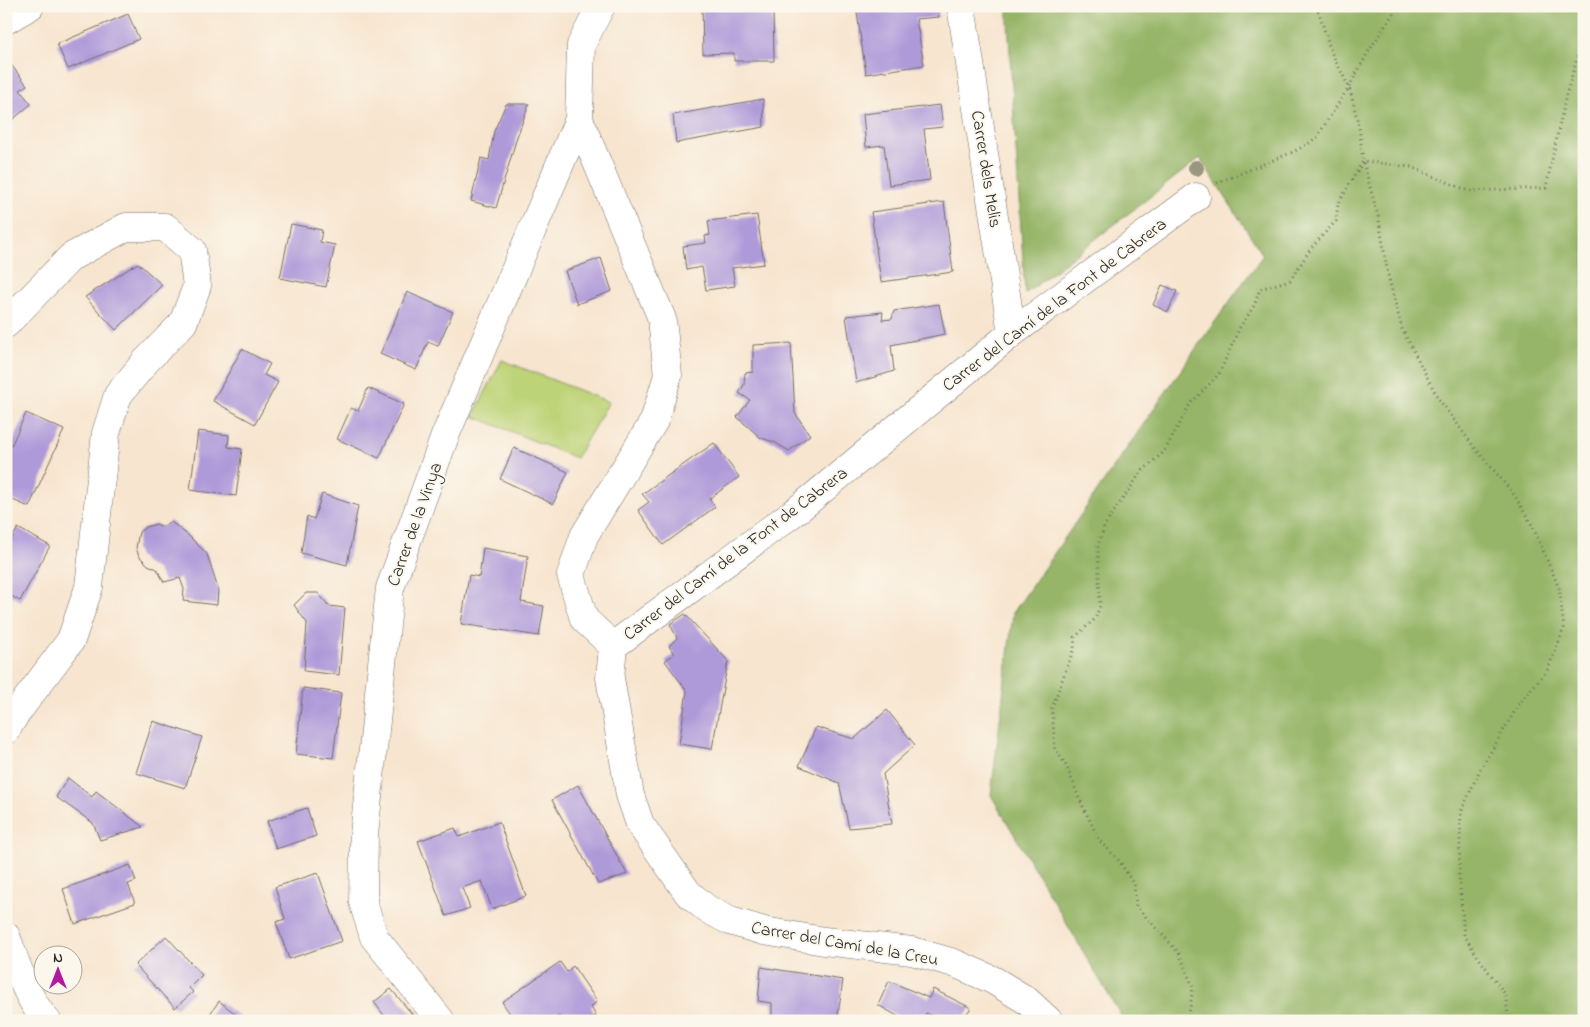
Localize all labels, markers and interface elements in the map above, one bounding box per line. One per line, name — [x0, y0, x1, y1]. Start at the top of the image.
street label: Carrer dels Melis — [963, 109, 1007, 230]
street label: Carrer del Camí de la Font de Cabrera — [937, 212, 1173, 399]
street label: Carrer de la Vinya — [381, 459, 450, 590]
street label: Carrer del Camí de la Font de Cabrera — [618, 461, 854, 648]
street label: Carrer del Camí de la Creu — [749, 916, 940, 974]
north arrow — [32, 944, 82, 994]
text: N — [53, 948, 63, 969]

